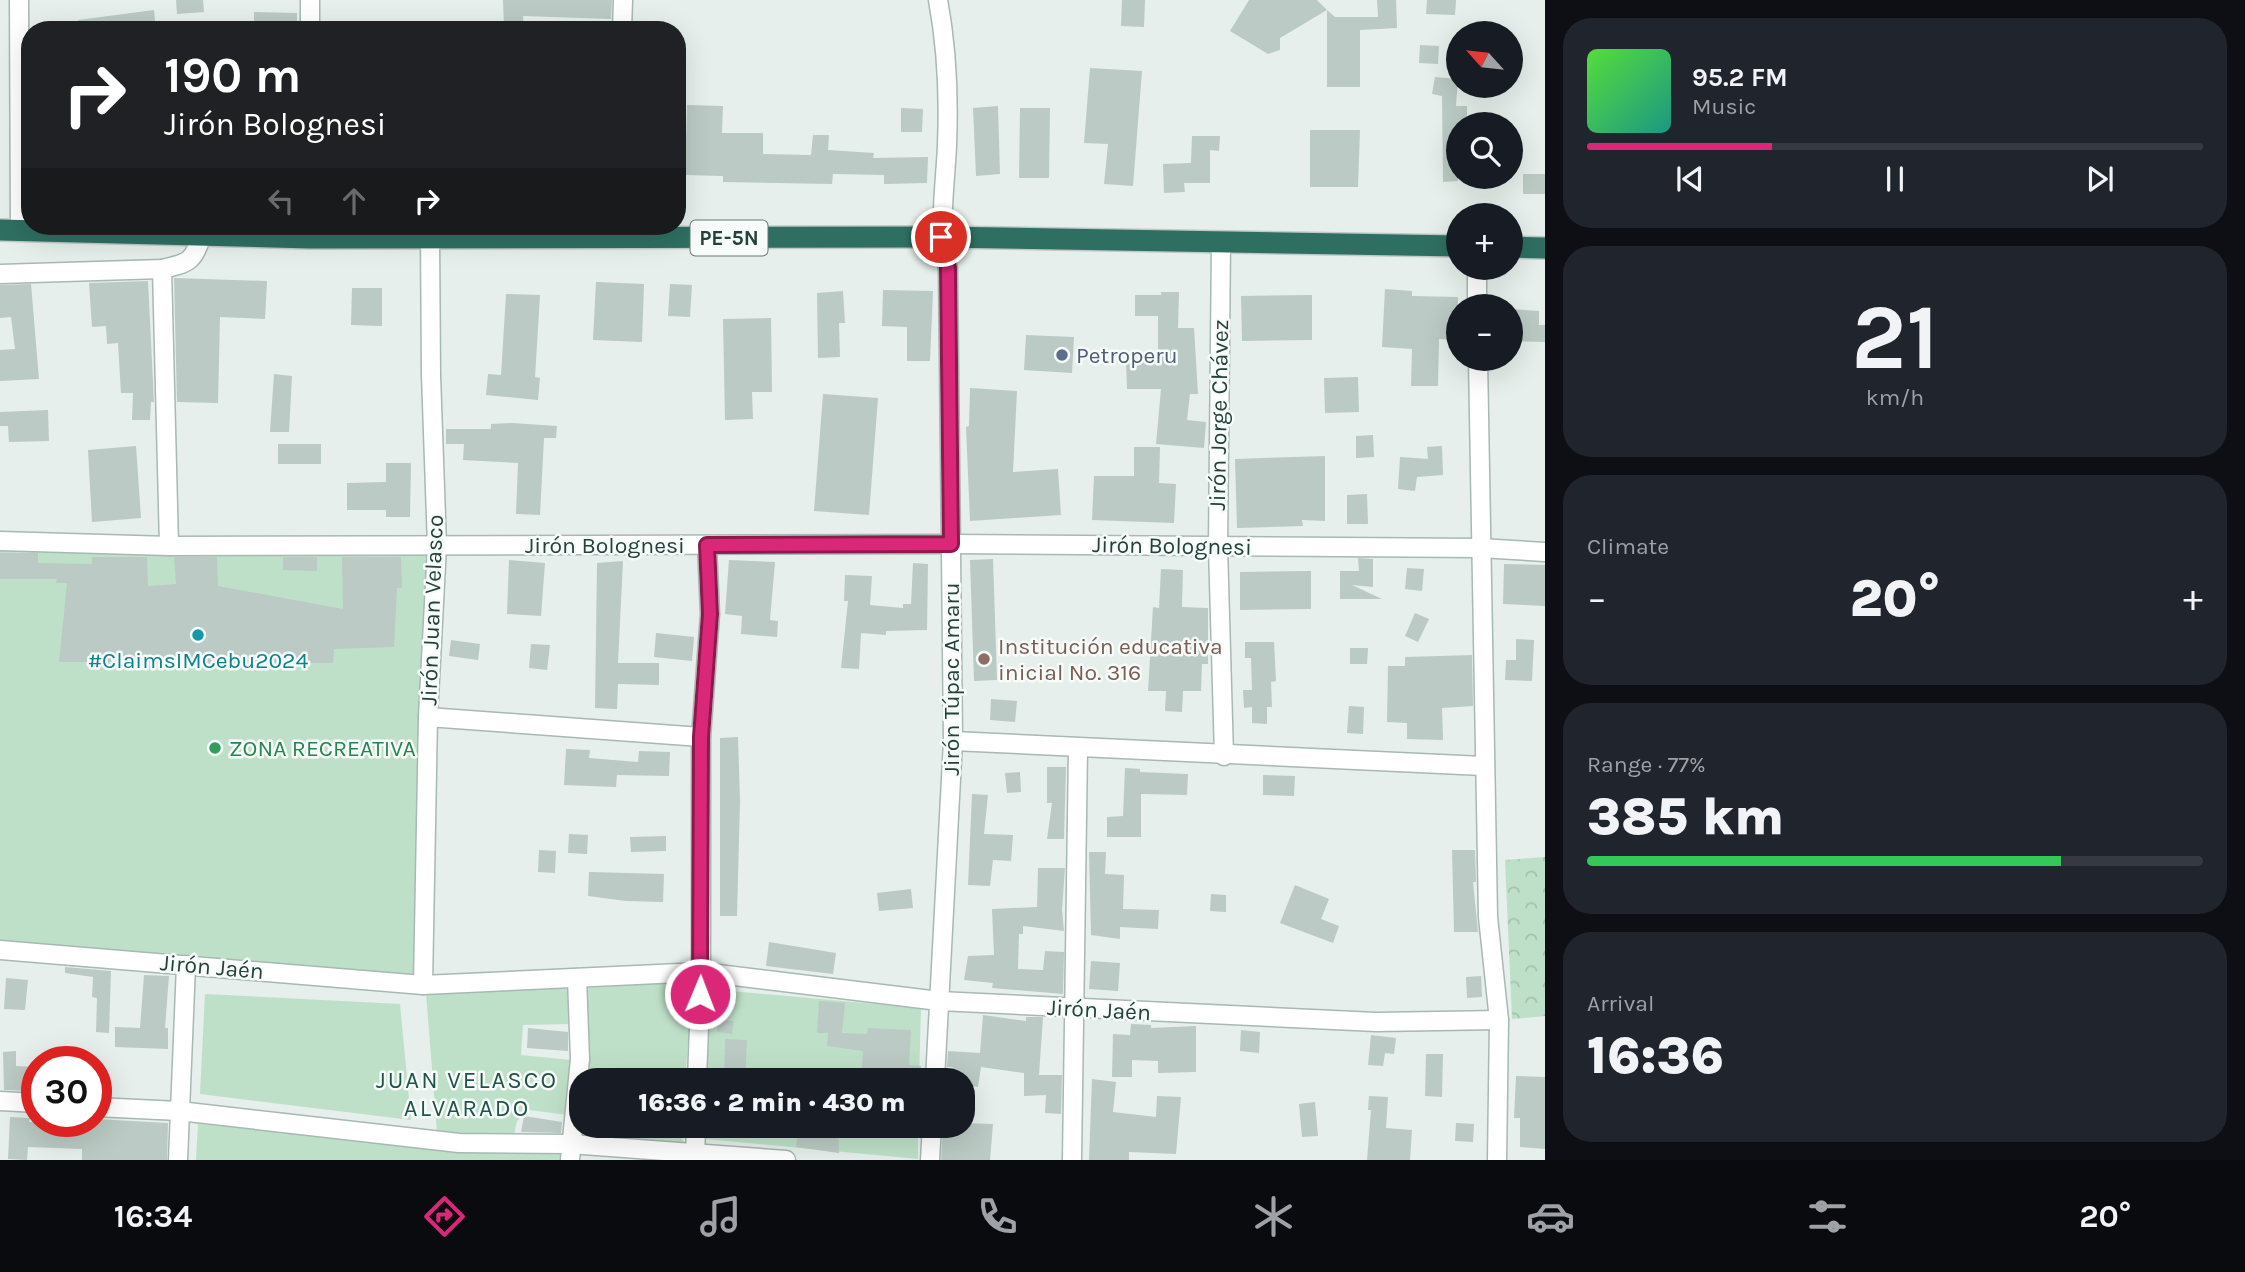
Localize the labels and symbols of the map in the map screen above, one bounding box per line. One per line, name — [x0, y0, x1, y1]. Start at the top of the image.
north arrow — [1446, 21, 1522, 98]
pin — [911, 207, 971, 267]
road number: PE-5N — [690, 220, 768, 256]
street label: Jirón Jorge Chávez — [1204, 319, 1234, 511]
place label: Petroperu — [1076, 342, 1178, 369]
marker: Petroperu — [1054, 347, 1070, 363]
street label: Jirón Juan Velasco — [415, 514, 449, 706]
street label: Jirón Bolognesi — [1092, 531, 1252, 561]
street label: Jirón Bolognesi — [525, 532, 685, 559]
street label: Jirón Túpac Amaru — [938, 582, 965, 776]
marker: #ClaimsIMCebu2024 — [190, 627, 206, 643]
place label: Institución educativa inicial No. 316 — [998, 633, 1223, 686]
place label: #ClaimsIMCebu2024 — [88, 647, 308, 674]
marker: Institución educativa inicial No. 316 — [976, 651, 992, 667]
place label: ZONA RECREATIVA — [229, 735, 416, 762]
marker: ZONA RECREATIVA — [207, 740, 223, 756]
street label: Jirón Jaén — [159, 949, 265, 985]
position arrow — [663, 957, 737, 1031]
street label: Jirón Jaén — [1046, 994, 1152, 1026]
speed limit sign: 30 — [21, 1046, 112, 1137]
district label: JUAN VELASCO ALVARADO — [376, 1066, 558, 1122]

